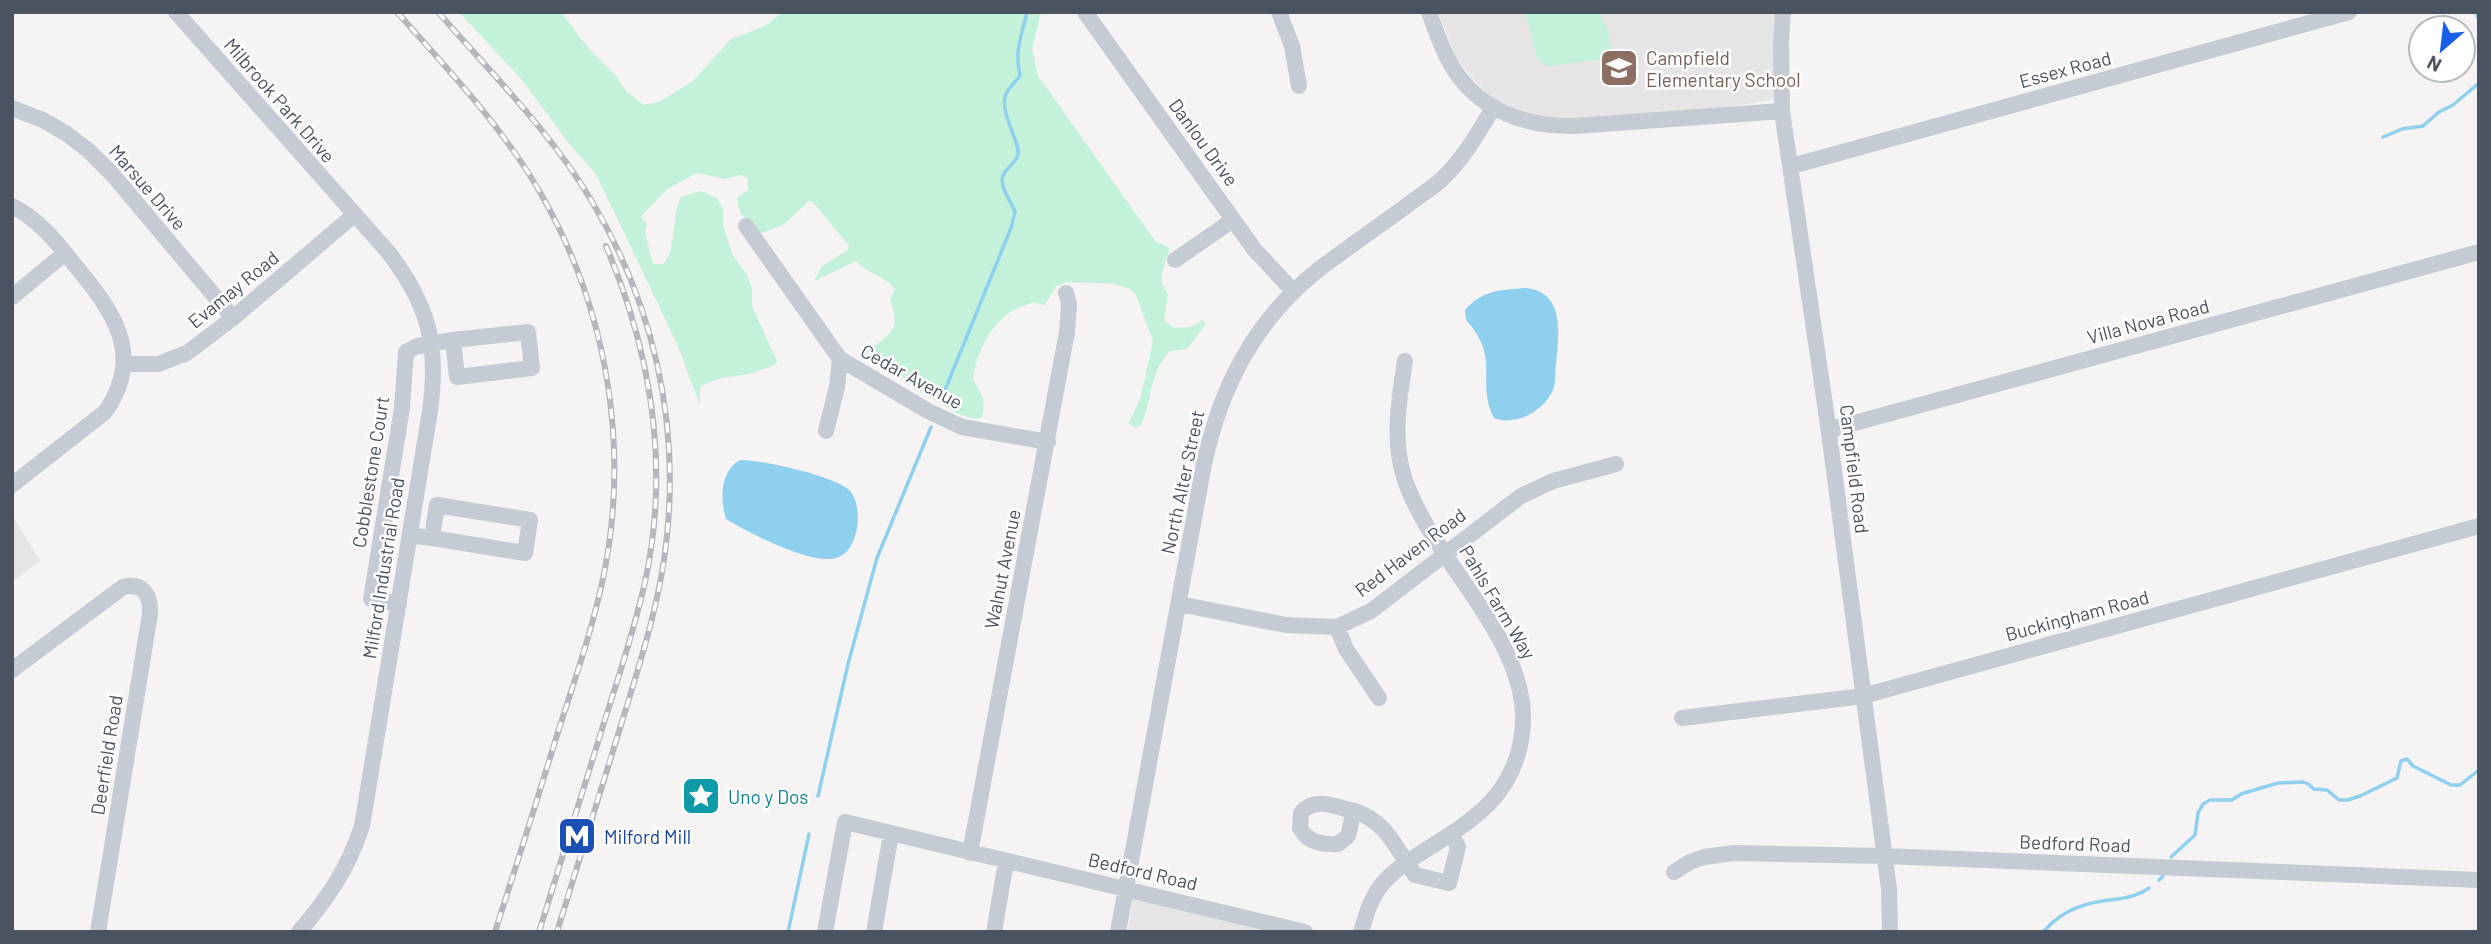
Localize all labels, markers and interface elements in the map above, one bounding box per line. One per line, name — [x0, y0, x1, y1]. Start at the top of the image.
north arrow — [2407, 14, 2477, 84]
street label: Milbrook Park Drive — [220, 33, 340, 167]
place label: Campfield Elementary School — [1646, 46, 1801, 91]
street label: Essex Road — [2017, 46, 2113, 92]
school or university icon: Campfield Elementary School — [1598, 47, 1640, 89]
text: N — [2423, 51, 2445, 78]
street label: Danlou Drive — [1165, 94, 1243, 190]
street label: Marsue Drive — [105, 140, 191, 234]
street label: Evamay Road — [183, 245, 283, 333]
street label: Villa Nova Road — [2084, 294, 2212, 348]
street label: Cedar Avenue — [857, 339, 967, 413]
street label: Cobblestone Court — [347, 395, 393, 549]
street label: Campfield Road — [1836, 403, 1874, 535]
street label: North Alter Street — [1156, 408, 1208, 556]
street label: Milford Industrial Road — [357, 476, 409, 660]
street label: Red Haven Road — [1350, 503, 1470, 601]
street label: Walnut Avenue — [979, 507, 1025, 631]
street label: Pahls Farm Way — [1455, 541, 1541, 663]
street label: Buckingham Road — [2003, 585, 2151, 645]
street label: Deerfield Road — [85, 693, 127, 817]
place icon: Uno y Dos — [680, 775, 722, 817]
place label: Uno y Dos — [728, 785, 808, 808]
metro station icon: Milford Mill — [556, 815, 598, 857]
place label: Milford Mill — [604, 825, 691, 848]
street label: Bedford Road — [2019, 830, 2131, 856]
street label: Bedford Road — [1086, 847, 1200, 895]

